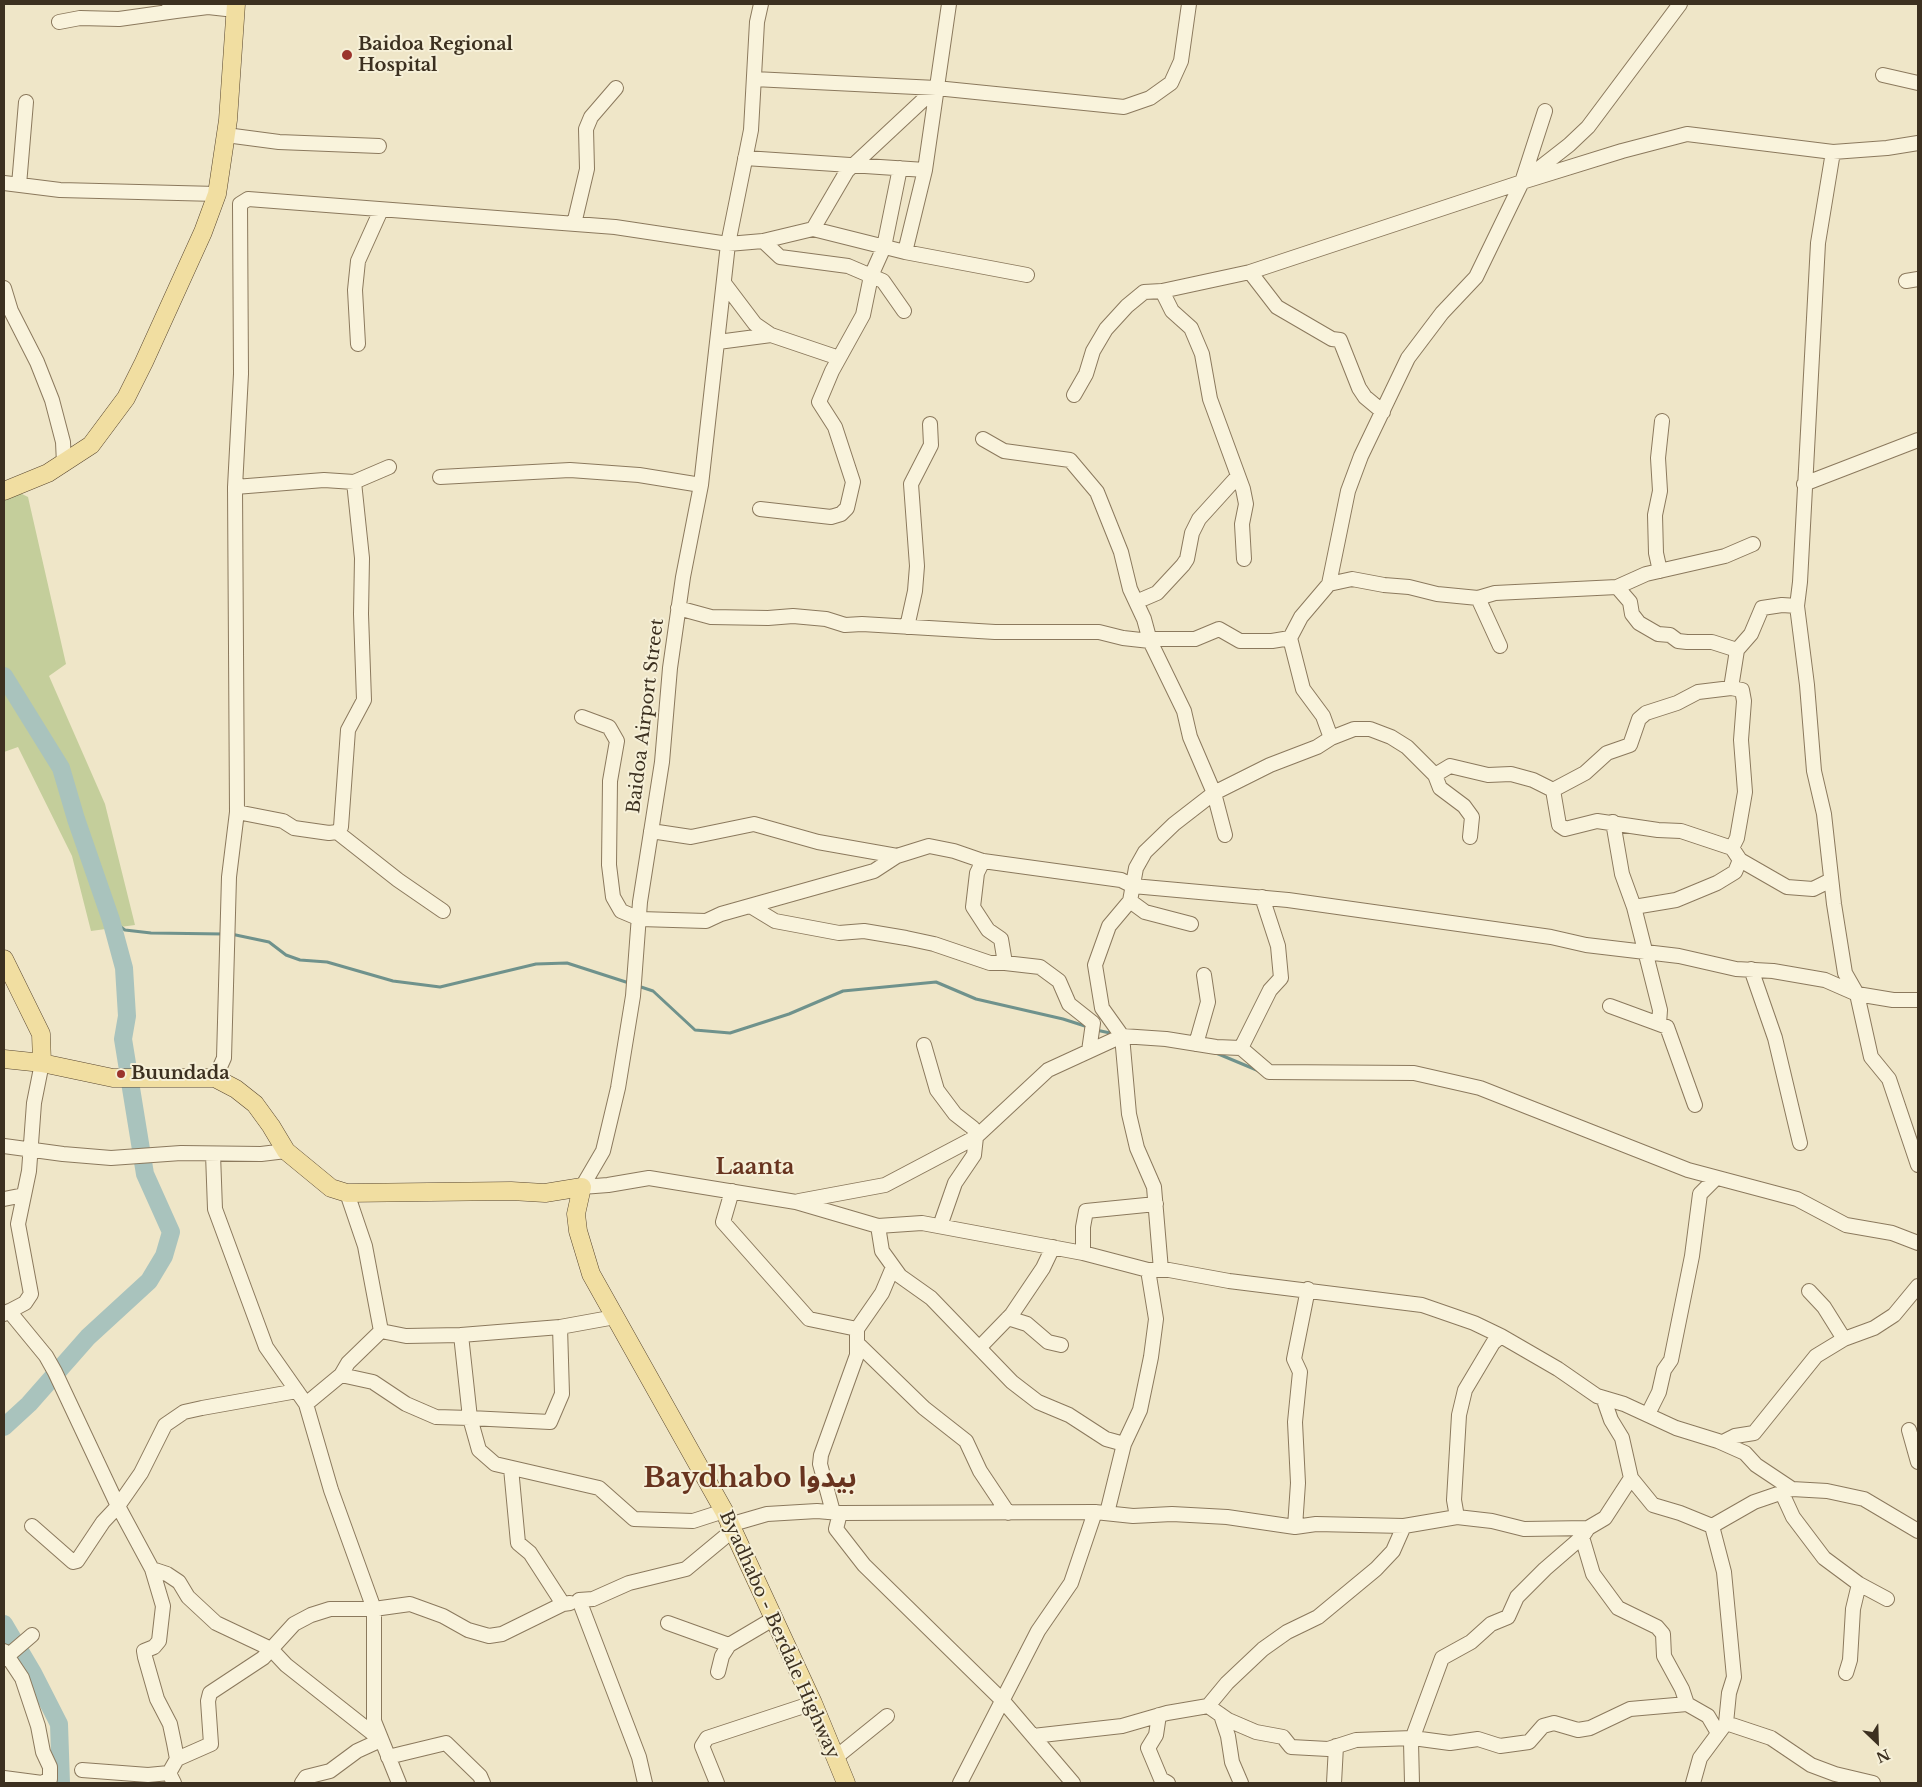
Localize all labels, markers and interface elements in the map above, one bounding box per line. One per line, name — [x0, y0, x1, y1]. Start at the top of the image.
place label: Baidoa Regional Hospital — [358, 34, 513, 76]
marker: Baidoa Regional Hospital — [340, 48, 354, 62]
street label: Baidoa Airport Street — [623, 617, 669, 815]
place label: Buundada — [131, 1063, 229, 1085]
marker: Buundada — [115, 1068, 127, 1080]
district label: Laanta — [716, 1155, 794, 1181]
district label: Baydhabo بيدوا — [643, 1462, 857, 1496]
street label: Byadhabo - Berdale Highway — [714, 1508, 844, 1762]
north arrow — [1852, 1717, 1902, 1767]
text: N — [1873, 1745, 1893, 1767]

